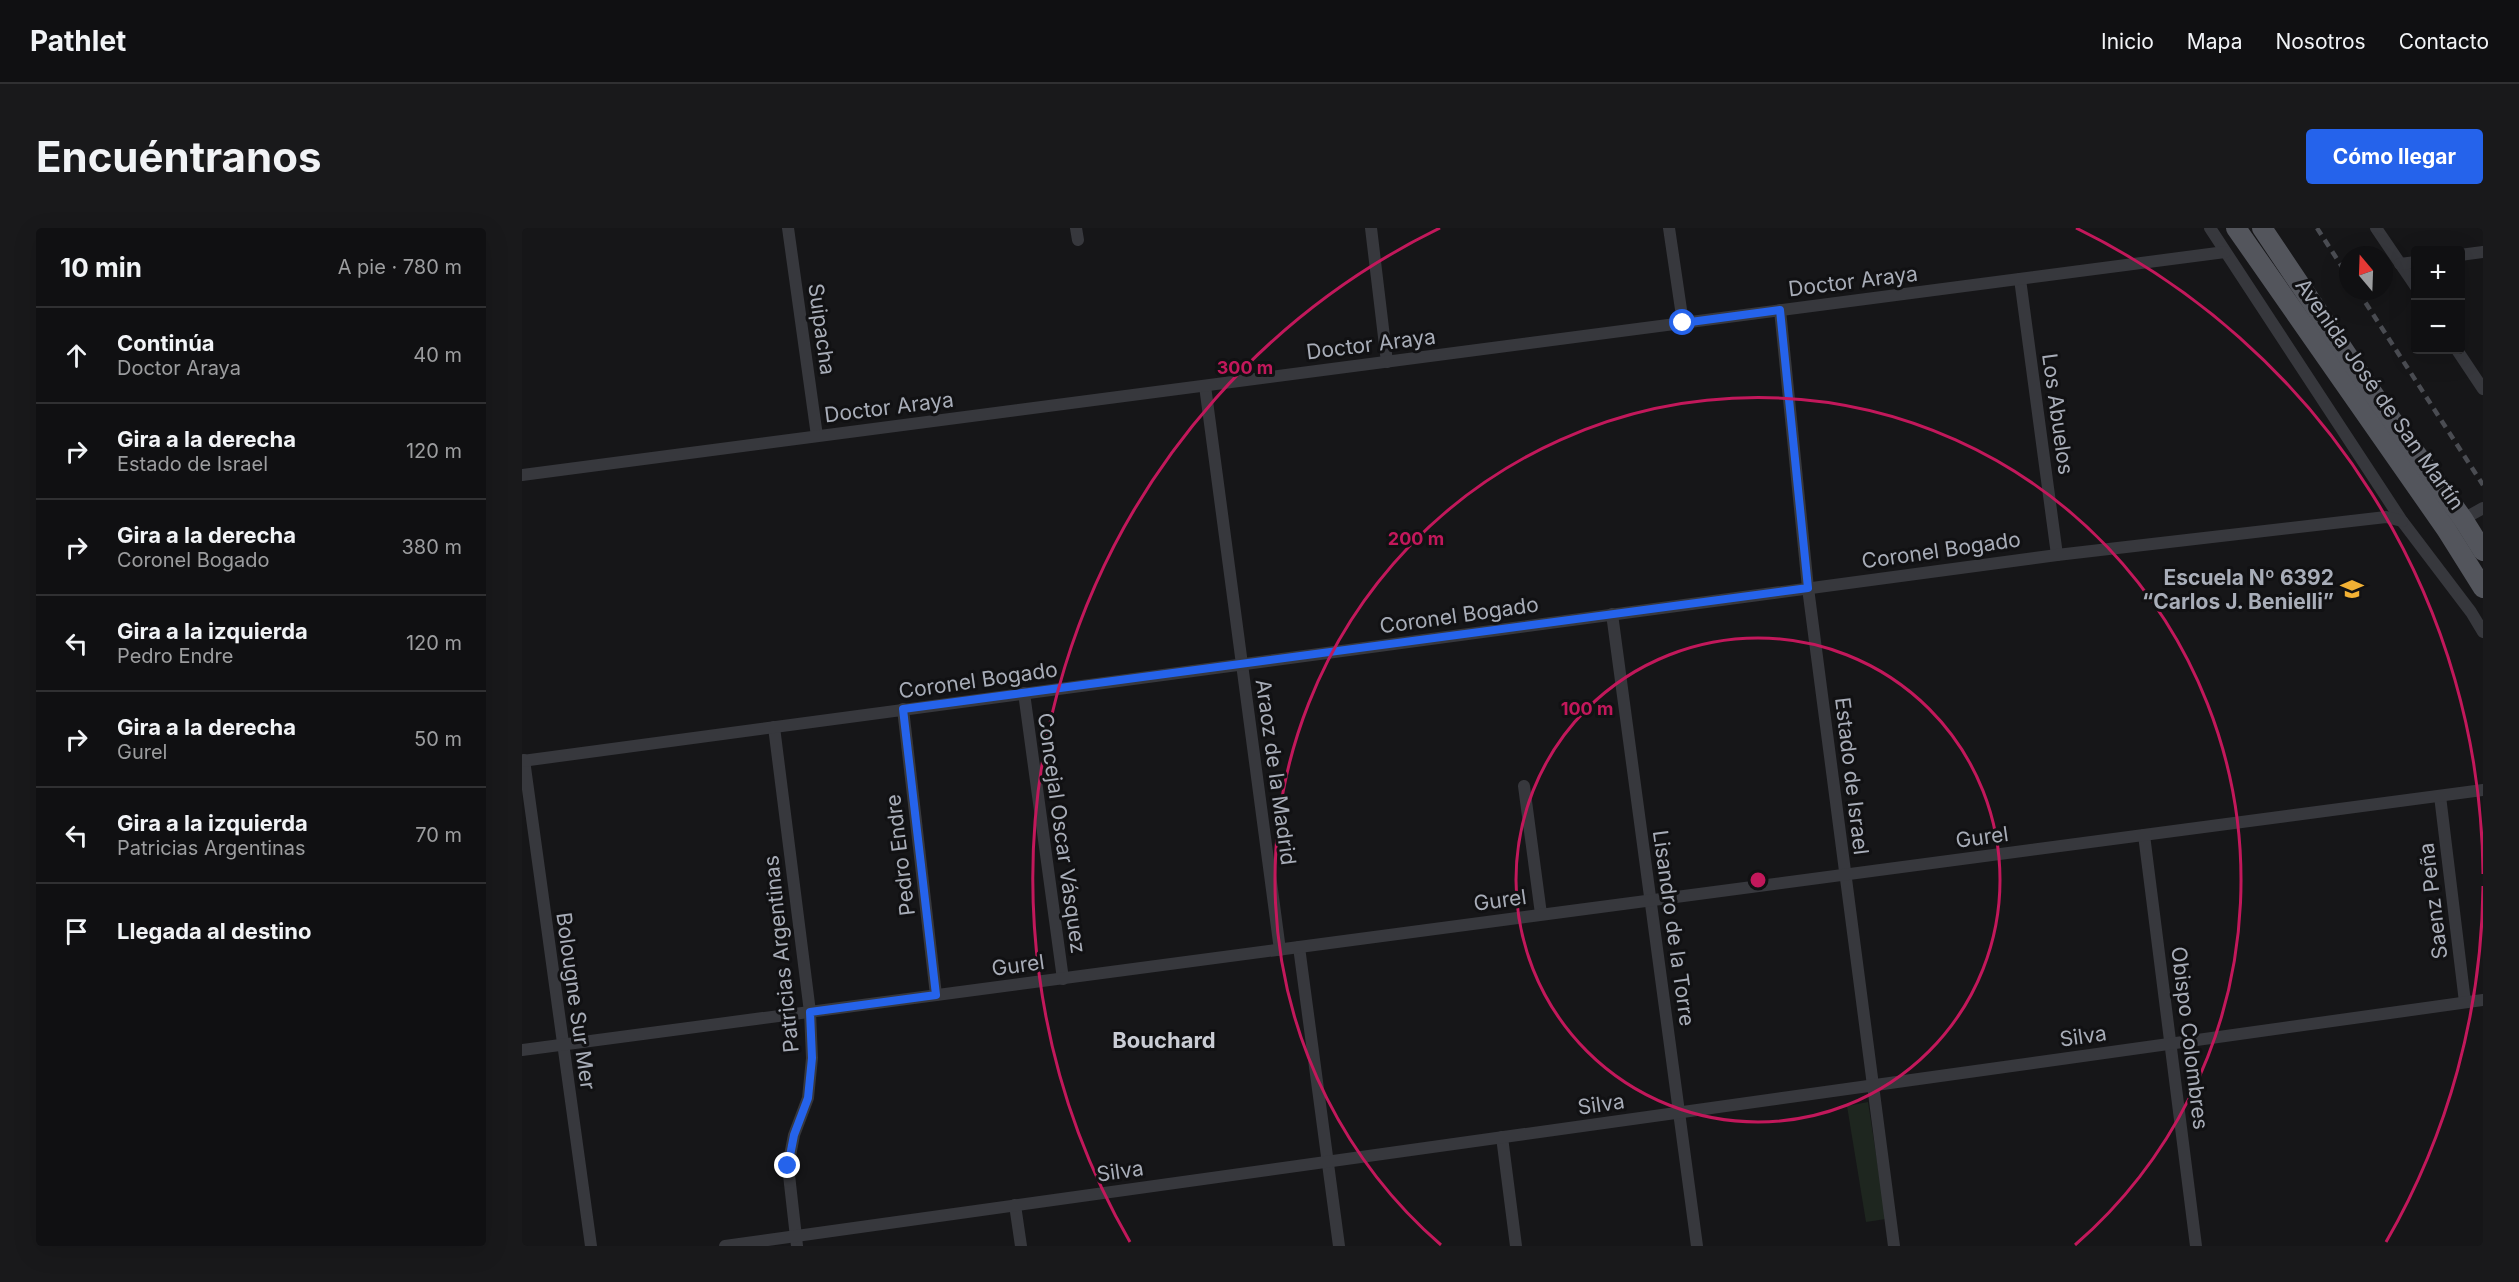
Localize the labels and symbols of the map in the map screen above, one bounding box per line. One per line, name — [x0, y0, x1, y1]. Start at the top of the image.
north arrow — [2339, 246, 2393, 300]
street label: Doctor Araya — [1787, 261, 1919, 301]
street label: Avenida José de San Martín — [2290, 274, 2470, 514]
street label: Suipacha — [803, 282, 841, 376]
route start — [1669, 309, 1695, 335]
street label: Doctor Araya — [1305, 324, 1437, 364]
street label: Los Abuelos — [2037, 352, 2079, 476]
text: 300 m — [1217, 357, 1273, 378]
street label: Doctor Araya — [823, 387, 955, 427]
street label: Coronel Bogado — [1860, 526, 2022, 574]
text: 200 m — [1388, 528, 1444, 549]
place label: Escuela Nº 6392 “Carlos J. Benielli” — [2142, 565, 2334, 614]
school or university icon: Escuela Nº 6392 “Carlos J. Benielli” — [2339, 576, 2365, 602]
street label: Coronel Bogado — [1378, 591, 1540, 639]
street label: Coronel Bogado — [897, 656, 1059, 704]
street label: Araoz de la Madrid — [1251, 677, 1301, 867]
street label: Estado de Israel — [1830, 696, 1874, 856]
text: 100 m — [1561, 698, 1613, 719]
street label: Concejal Oscar Vásquez — [1033, 711, 1091, 955]
street label: Pedro Endre — [880, 793, 920, 917]
street label: Gurel — [1954, 821, 2010, 853]
street label: Lisandro de la Torre — [1648, 828, 1700, 1028]
street label: Saenz Peña — [2413, 841, 2453, 961]
street label: Patricias Argentinas — [758, 854, 804, 1054]
centre of rings — [1748, 870, 1768, 890]
street label: Gurel — [1472, 884, 1528, 916]
street label: Bolougne Sur Mer — [551, 911, 601, 1091]
street label: Obispo Colombres — [2166, 945, 2214, 1131]
street label: Gurel — [990, 949, 1046, 981]
street label: Silva — [2058, 1020, 2108, 1052]
district label: Bouchard — [1112, 1027, 1216, 1053]
street label: Silva — [1576, 1088, 1626, 1120]
route end — [774, 1152, 800, 1178]
street label: Silva — [1095, 1155, 1145, 1187]

